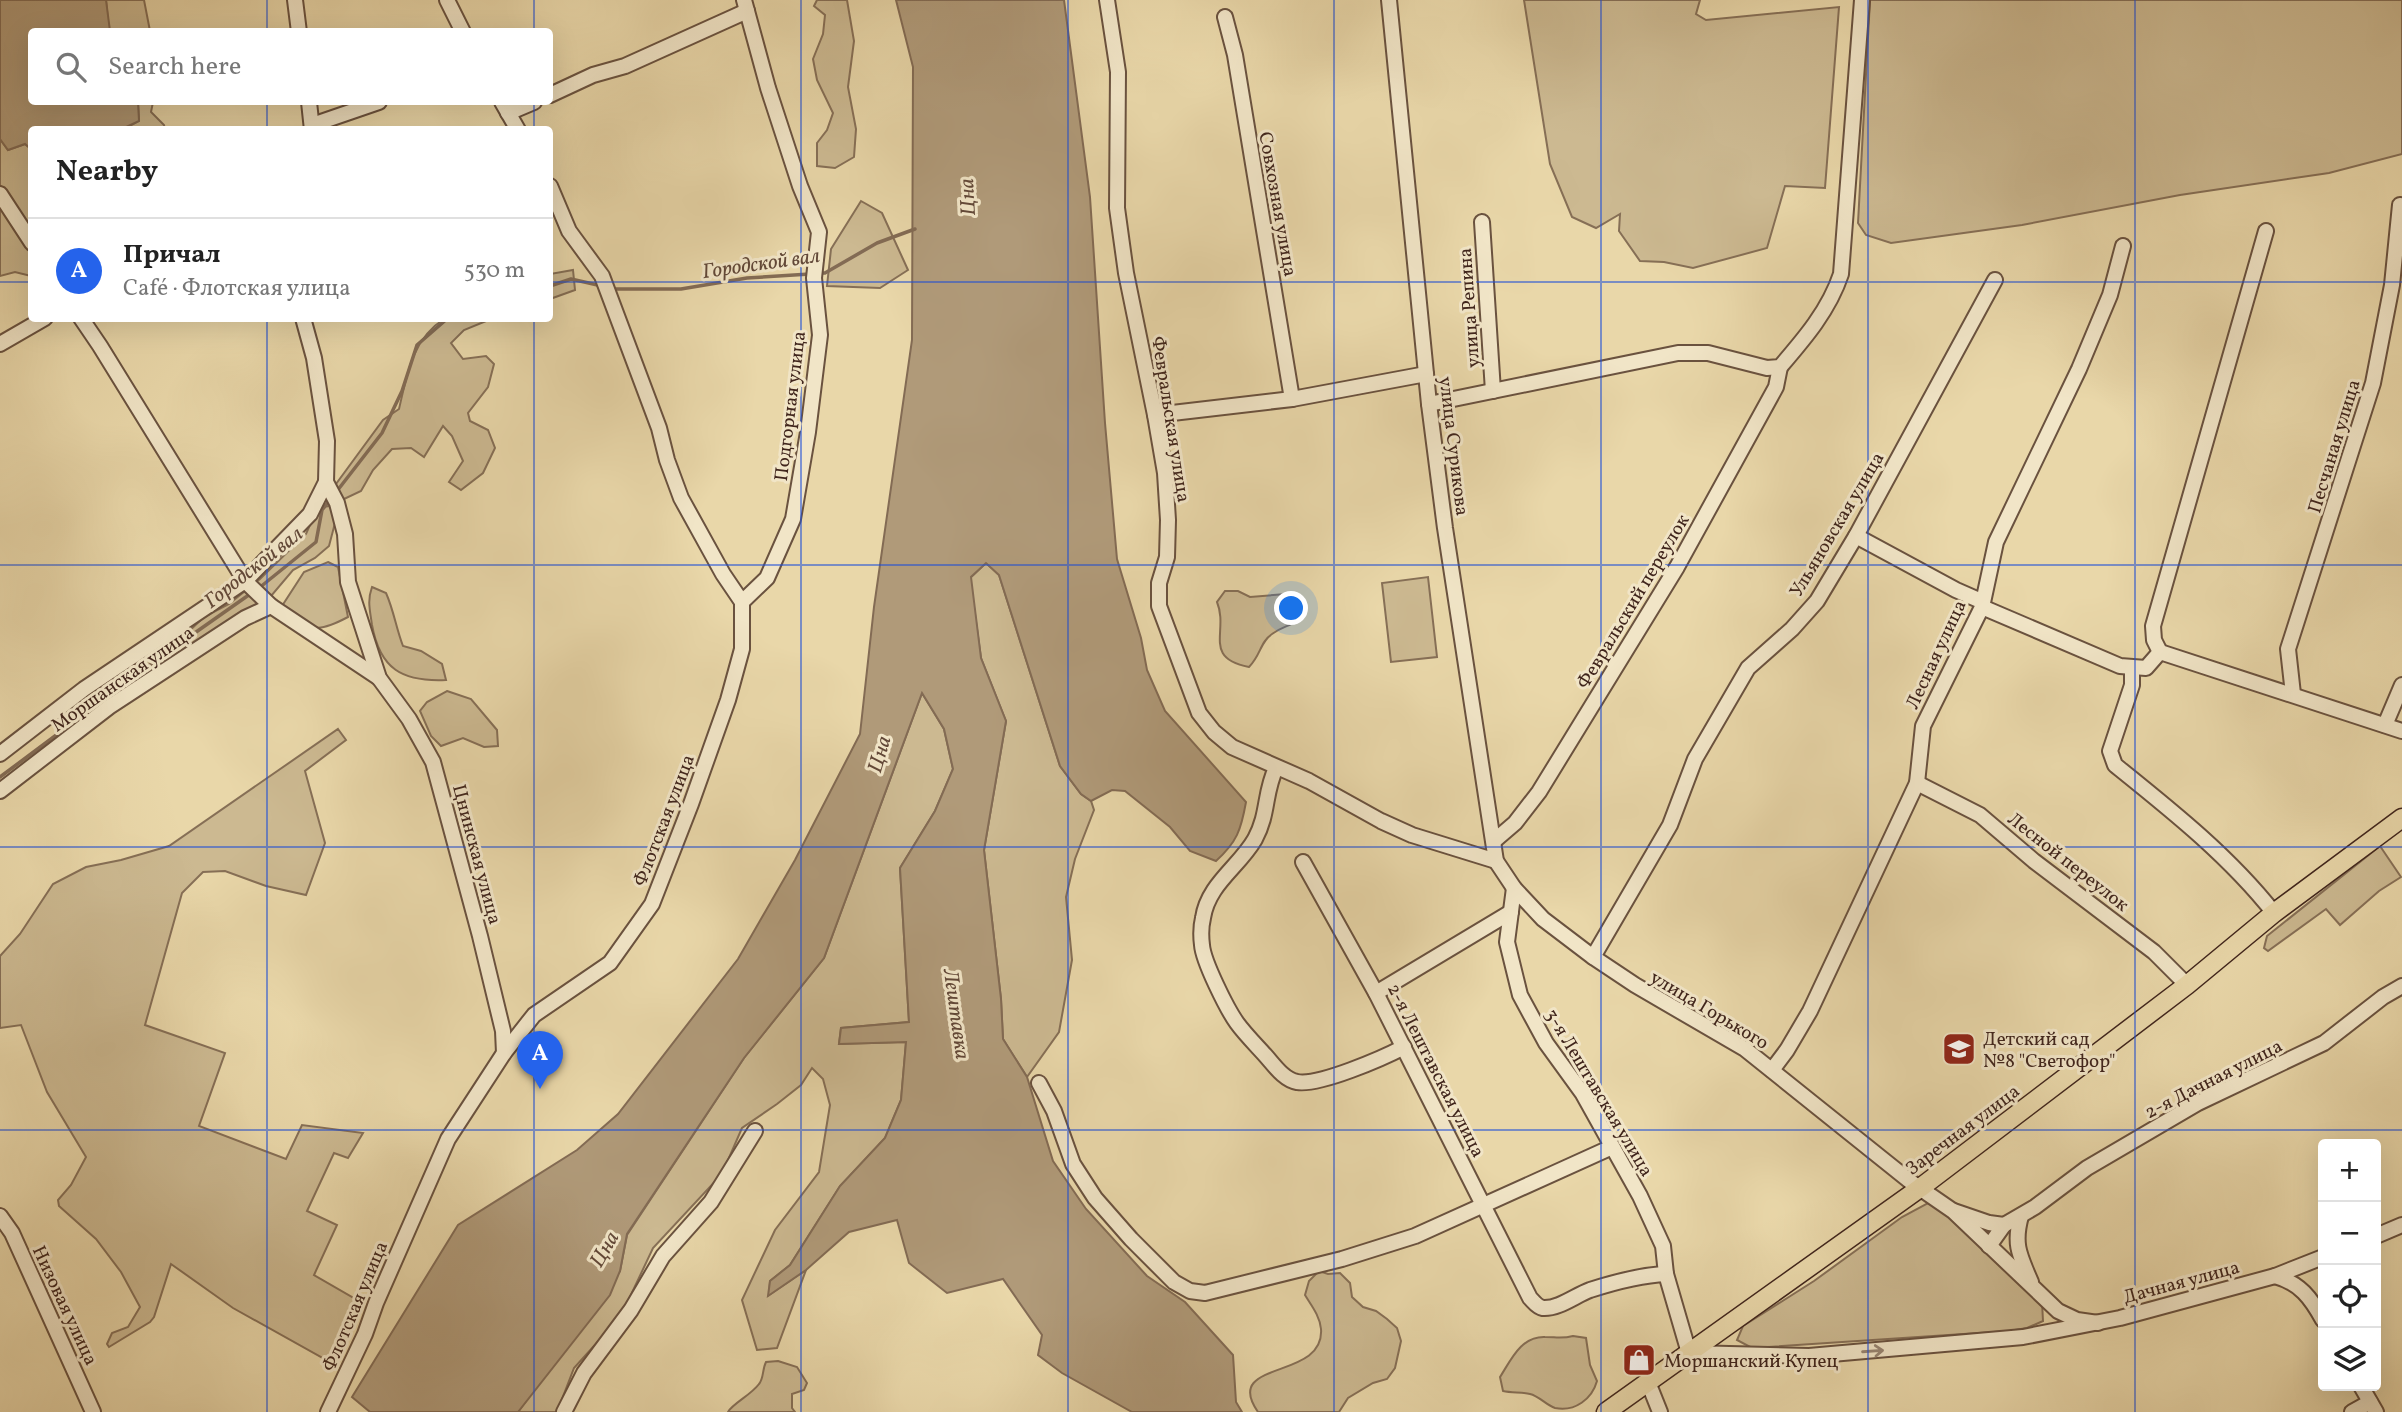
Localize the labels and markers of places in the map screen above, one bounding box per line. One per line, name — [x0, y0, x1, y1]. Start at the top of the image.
place label: Детский сад №8 "Светофор" — [1983, 1027, 2116, 1075]
school or university icon: Детский сад №8 "Светофор" — [1940, 1030, 1978, 1068]
pin: A — [517, 1031, 563, 1089]
shop icon: Моршанский Купец — [1620, 1341, 1658, 1379]
place label: Моршанский Купец — [1664, 1349, 1839, 1375]

